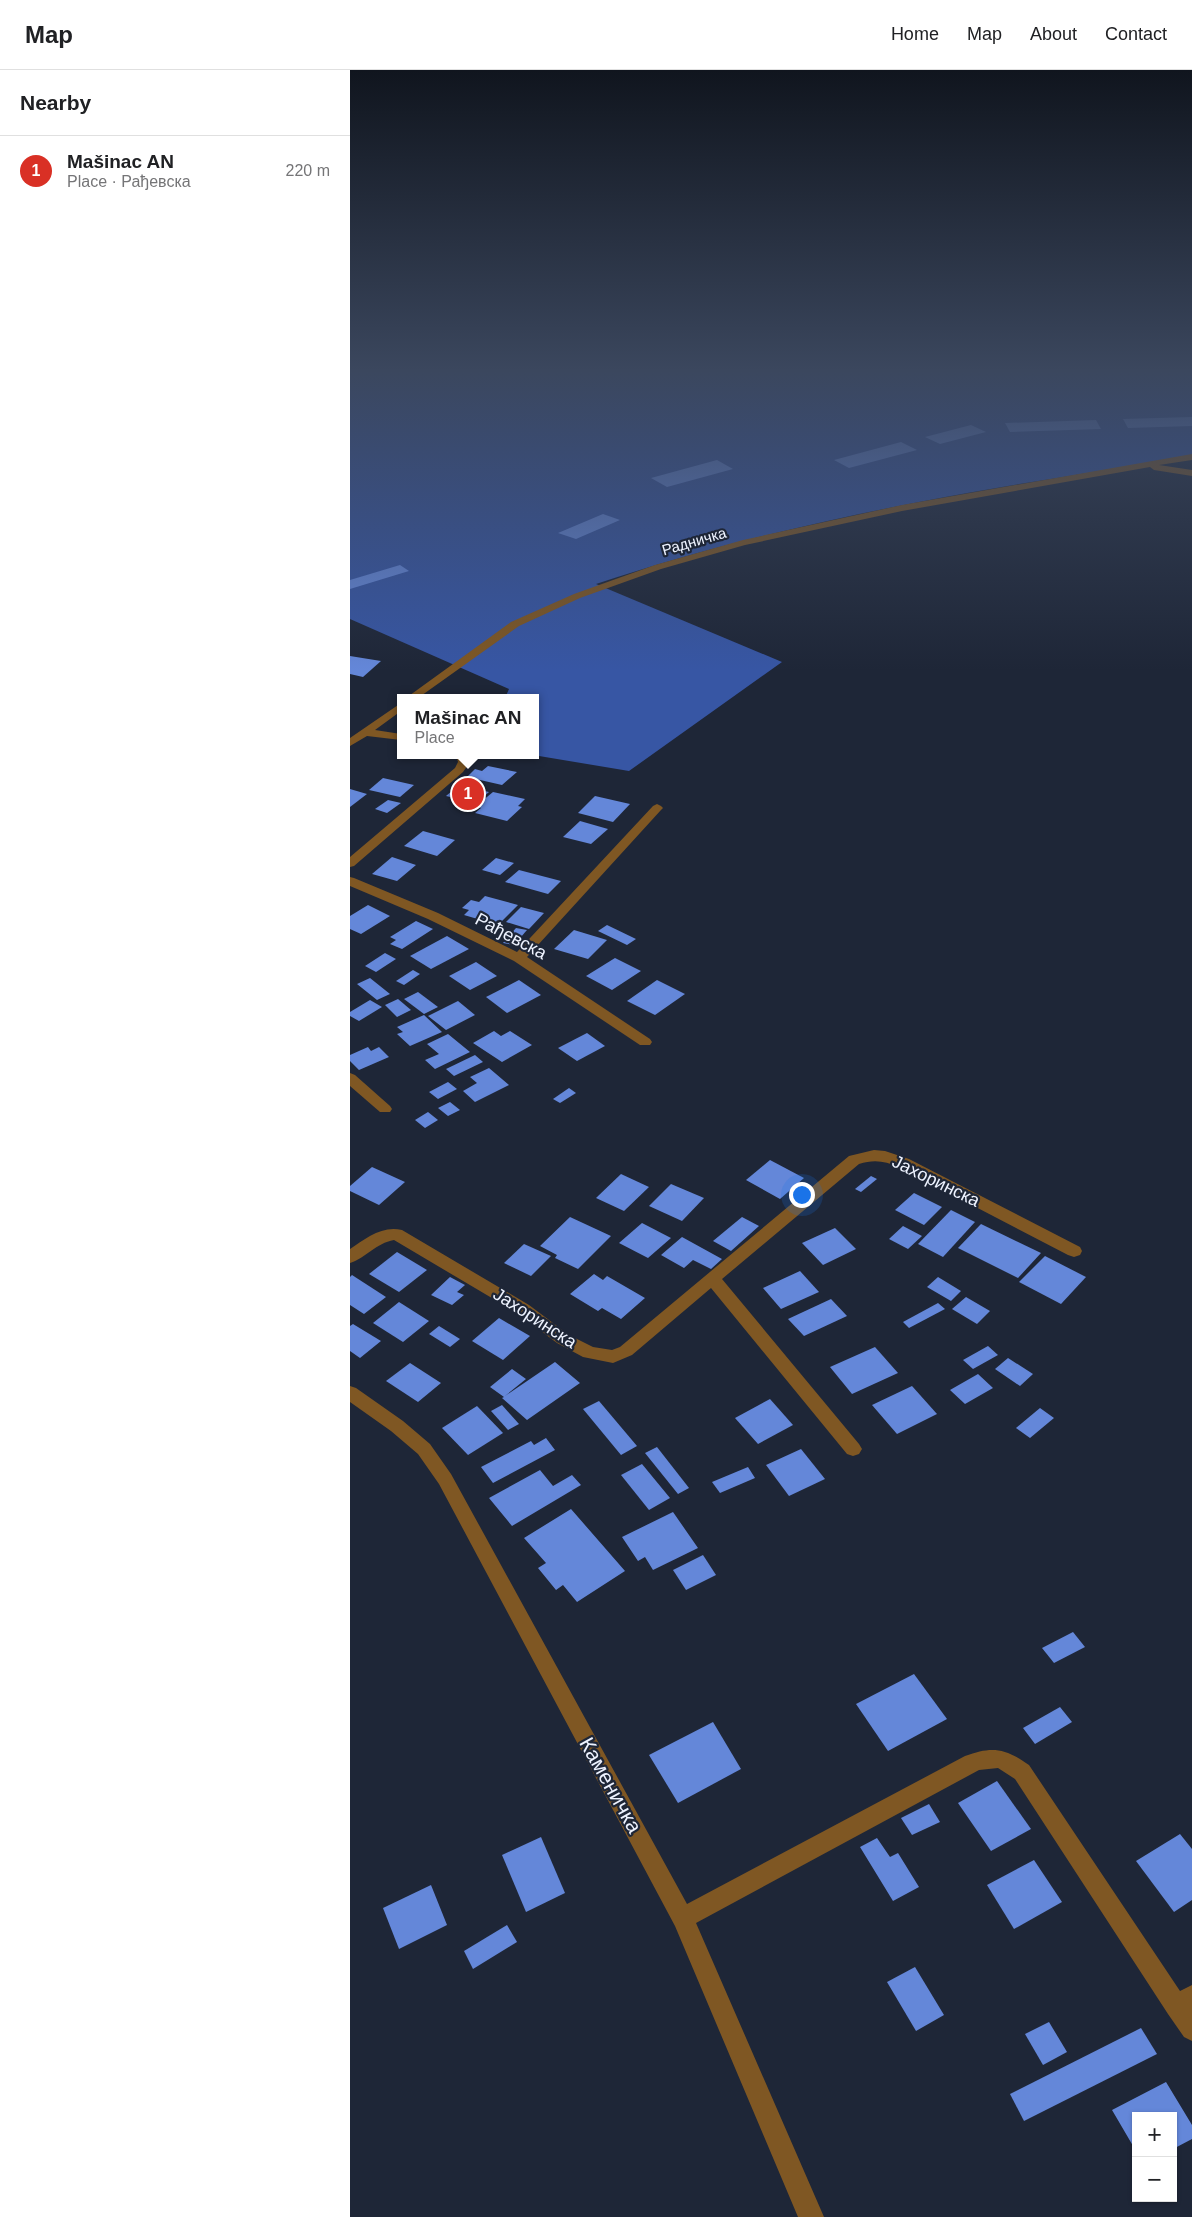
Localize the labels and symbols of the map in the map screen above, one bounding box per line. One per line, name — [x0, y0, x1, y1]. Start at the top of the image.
street label: Радничка — [660, 524, 729, 558]
pin: 1 — [452, 775, 484, 813]
street label: Рађевска — [472, 909, 551, 964]
street label: Јахоринска — [889, 1151, 984, 1211]
your location — [789, 1182, 815, 1208]
street label: Јахоринска — [490, 1284, 581, 1353]
street label: Каменичка — [575, 1733, 647, 1837]

